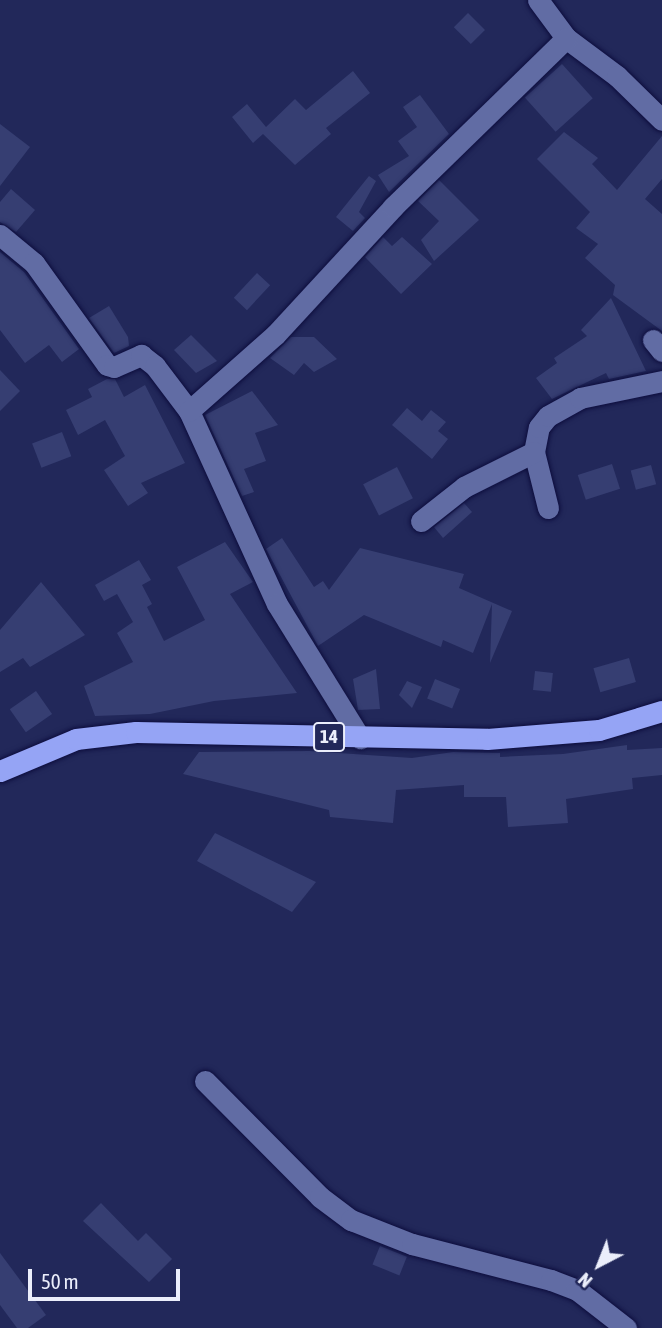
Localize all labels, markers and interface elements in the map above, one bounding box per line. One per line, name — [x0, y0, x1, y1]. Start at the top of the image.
road number: 14 — [312, 722, 346, 752]
north arrow — [564, 1230, 634, 1300]
scale bar — [32, 1254, 184, 1298]
text: 50 m — [41, 1269, 79, 1293]
text: N — [573, 1269, 596, 1293]

